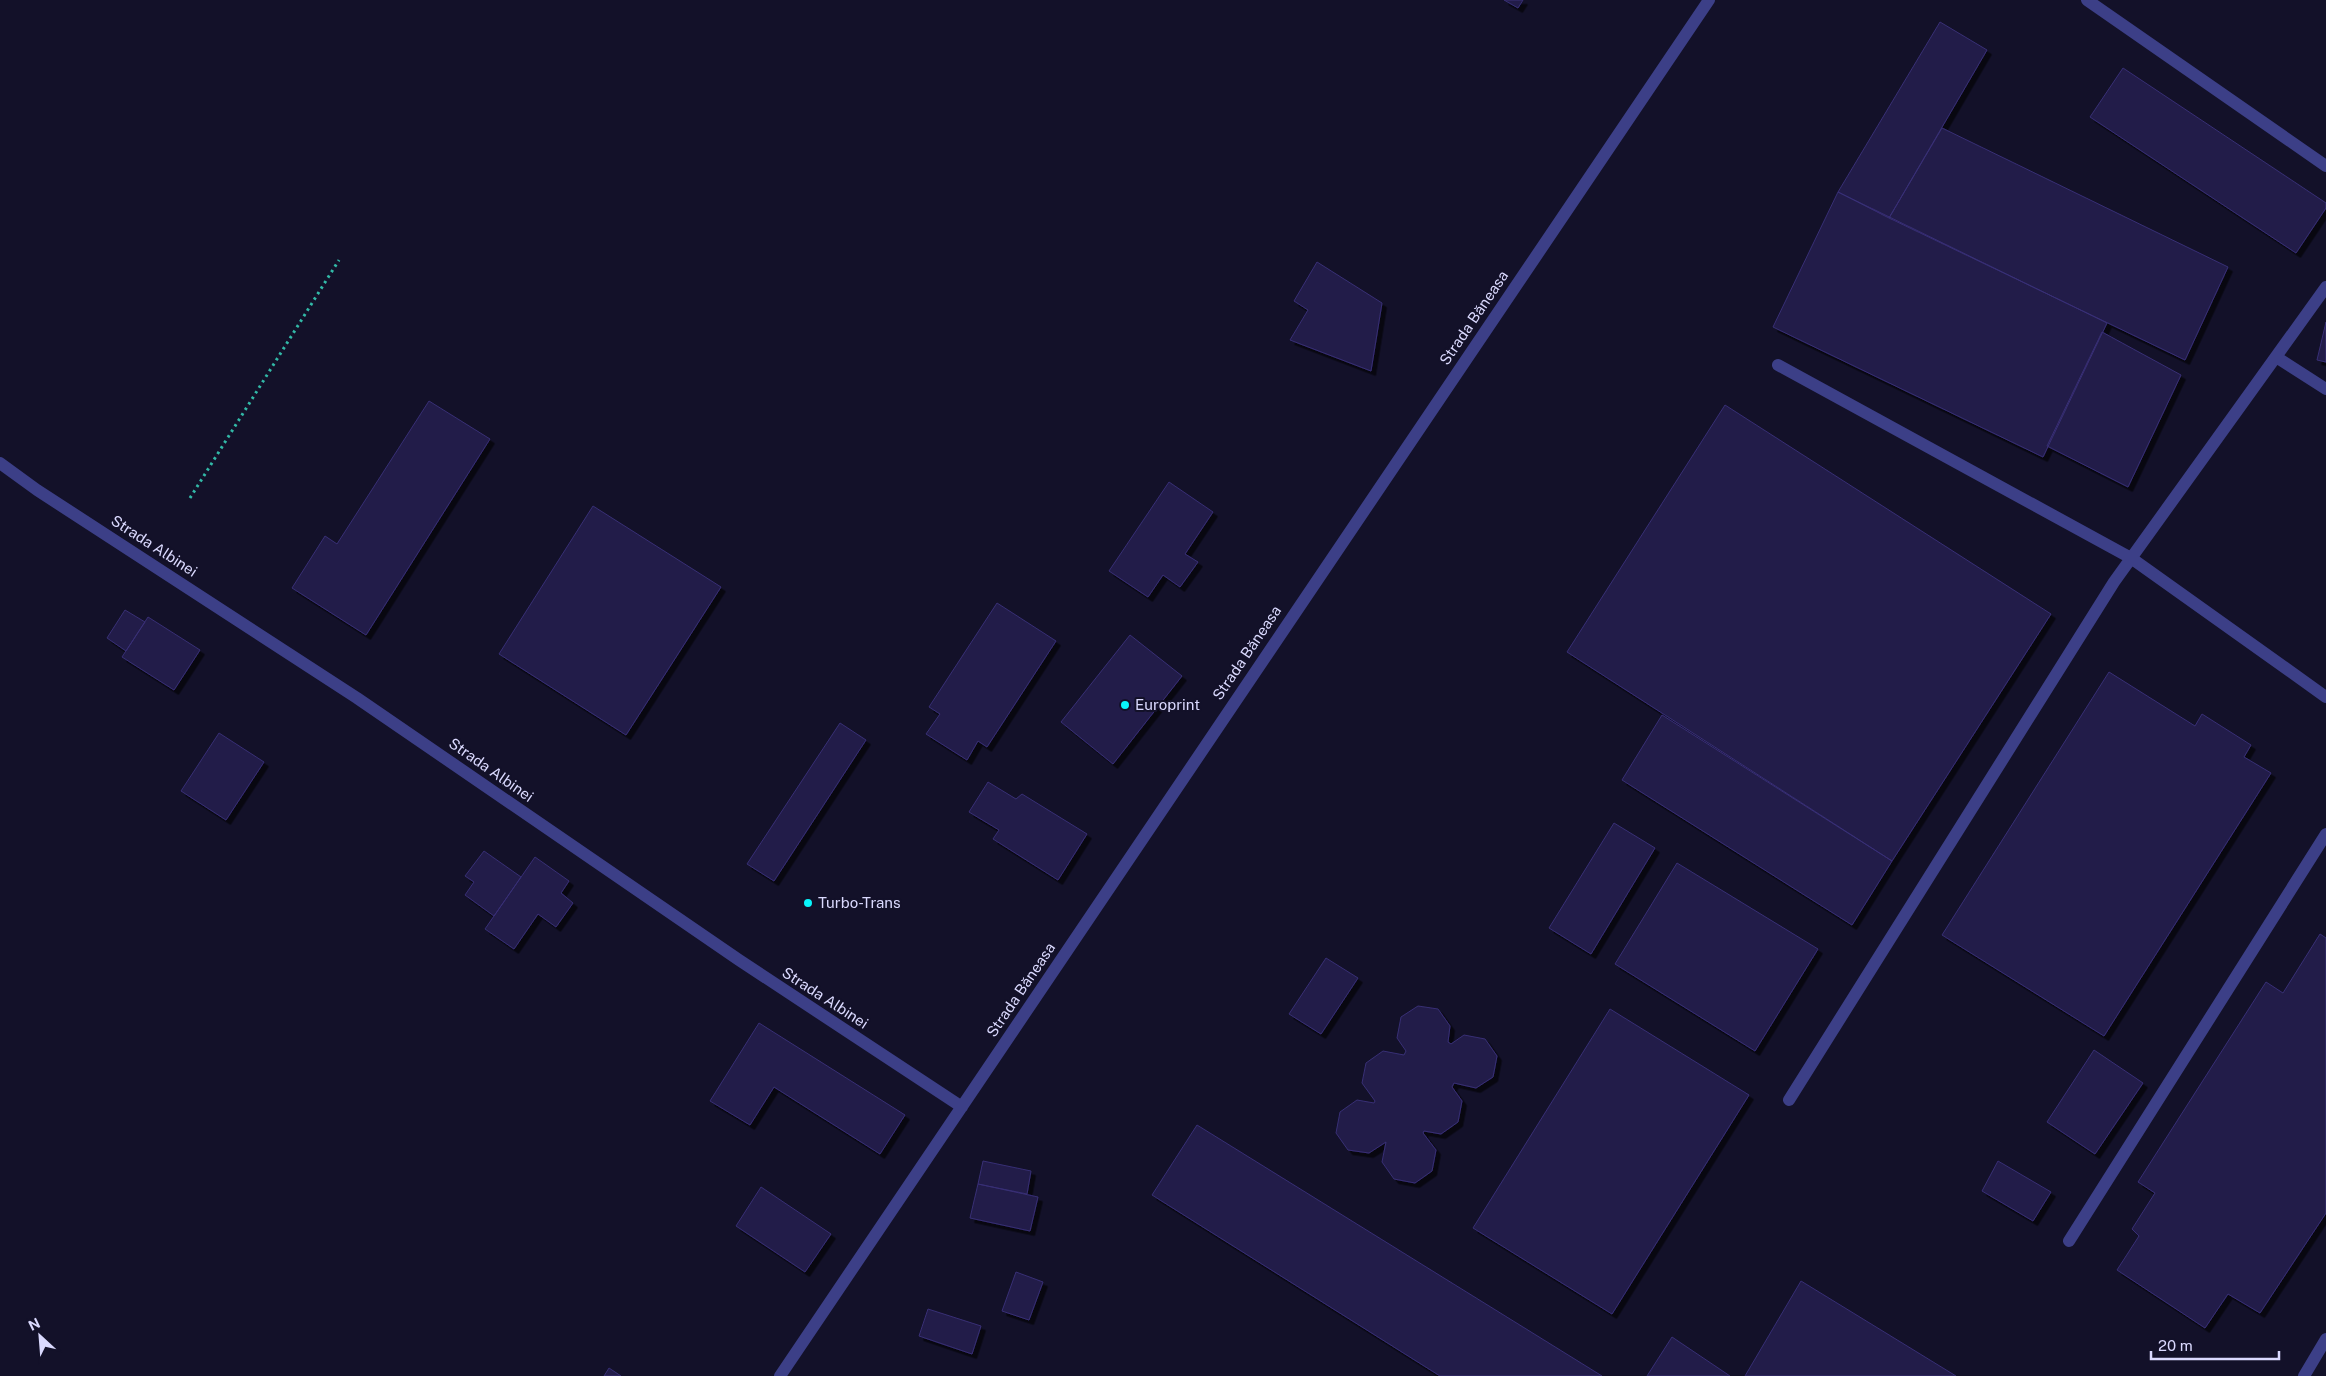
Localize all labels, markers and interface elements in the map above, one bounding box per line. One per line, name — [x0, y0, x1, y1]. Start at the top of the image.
street label: Strada Băneasa — [1436, 267, 1511, 368]
street label: Strada Albinei — [108, 511, 200, 580]
street label: Strada Băneasa — [1209, 602, 1284, 703]
place label: Europrint — [1135, 696, 1200, 713]
marker: Europrint — [1119, 699, 1131, 711]
street label: Strada Albinei — [446, 734, 537, 805]
place label: Turbo-Trans — [818, 894, 901, 911]
marker: Turbo-Trans — [802, 897, 814, 909]
street label: Strada Băneasa — [983, 939, 1058, 1040]
street label: Strada Albinei — [779, 963, 871, 1032]
north arrow — [15, 1311, 65, 1361]
text: N — [26, 1315, 43, 1334]
scale bar — [2151, 1328, 2278, 1360]
text: 20 m — [2158, 1337, 2193, 1354]

